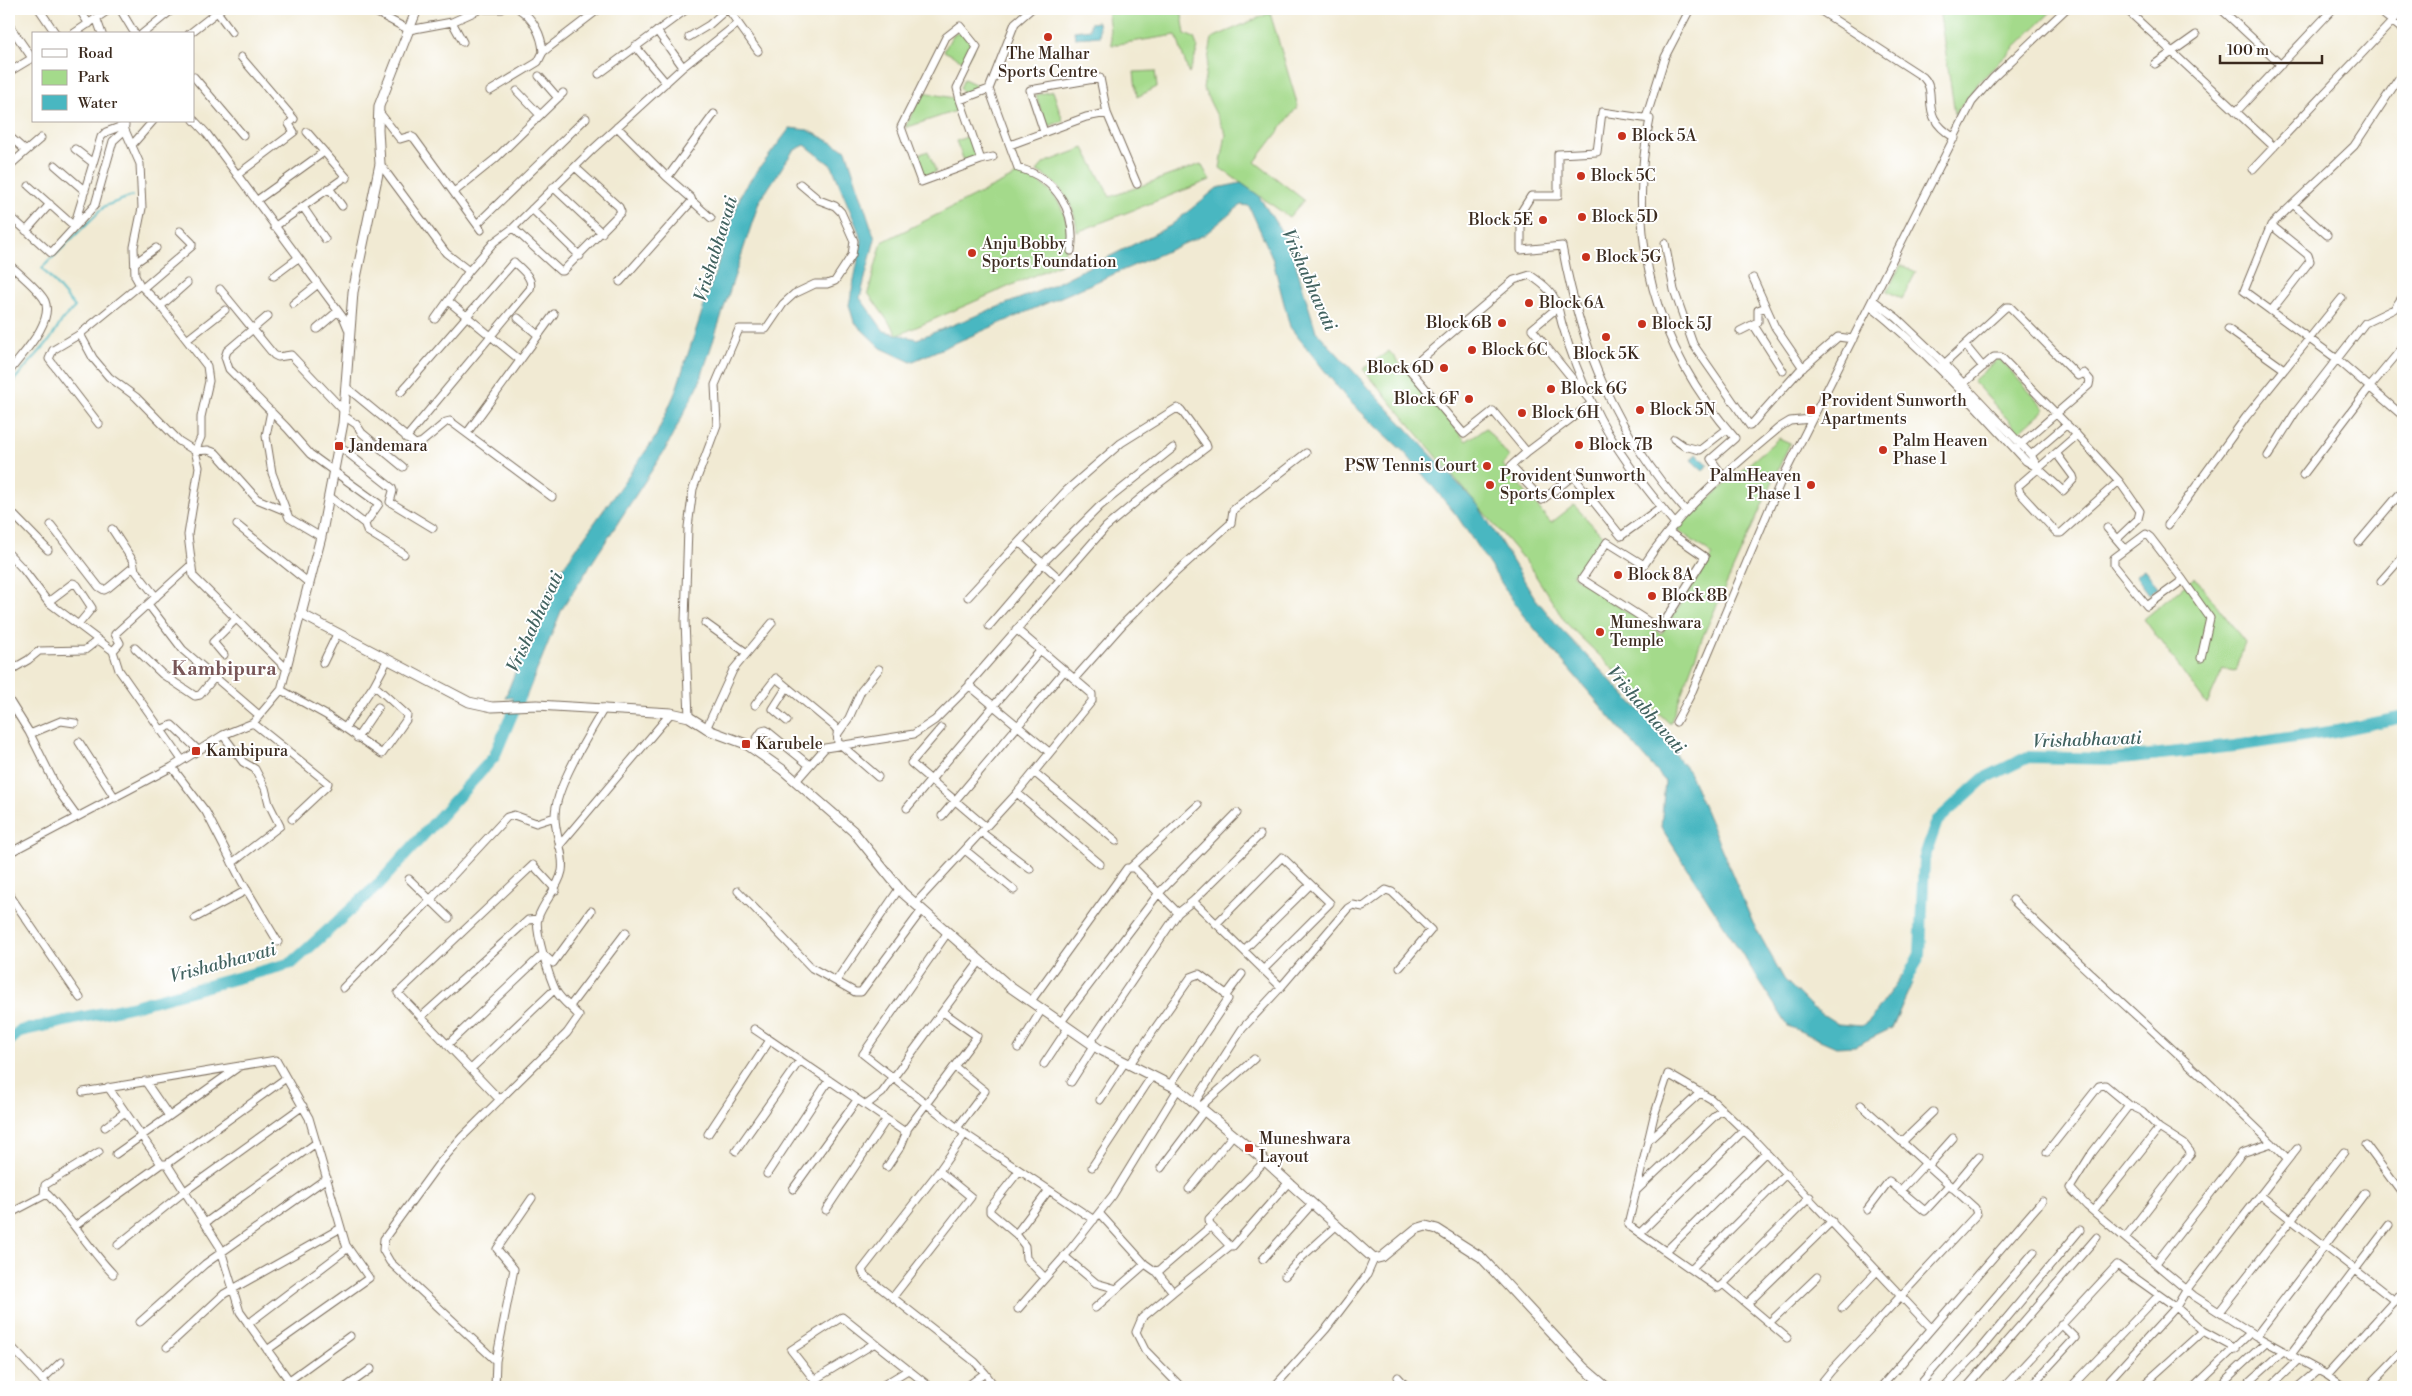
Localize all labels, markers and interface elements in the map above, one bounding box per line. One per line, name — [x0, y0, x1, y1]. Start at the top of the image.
marker: The Malhar Sports Centre — [1042, 31, 1054, 43]
legend — [32, 32, 195, 122]
scale bar — [2220, 32, 2322, 64]
text: 100 m — [2227, 41, 2269, 60]
text: Road — [78, 44, 113, 63]
place label: The Malhar Sports Centre — [998, 44, 1098, 82]
text: Park — [78, 68, 110, 87]
text: Water — [77, 94, 118, 113]
place label: Block 5A — [1631, 126, 1698, 146]
marker: Block 5A — [1616, 130, 1628, 142]
place label: Block 5C — [1590, 166, 1656, 186]
marker: Block 5C — [1575, 170, 1587, 182]
water label: Vrishabhavati — [689, 193, 743, 305]
place label: Block 5D — [1591, 207, 1658, 227]
place label: Block 5E — [1467, 210, 1533, 230]
marker: Block 5D — [1576, 211, 1588, 223]
marker: Block 5E — [1537, 214, 1549, 226]
water label: Vrishabhavati — [1276, 225, 1342, 335]
place label: Anju Bobby Sports Foundation — [981, 234, 1117, 272]
marker: Anju Bobby Sports Foundation — [966, 247, 978, 259]
place label: Block 5G — [1595, 247, 1662, 267]
marker: Block 5G — [1580, 251, 1592, 263]
place label: Block 6A — [1538, 293, 1605, 313]
marker: Block 6A — [1523, 297, 1535, 309]
place label: Block 6B — [1425, 313, 1492, 333]
place label: Block 5J — [1651, 314, 1713, 334]
marker: Block 6B — [1496, 317, 1508, 329]
marker: Block 5J — [1636, 318, 1648, 330]
marker: Block 5K — [1600, 331, 1612, 343]
place label: Block 6C — [1481, 340, 1547, 360]
marker: Block 6C — [1466, 344, 1478, 356]
place label: Block 5K — [1572, 344, 1640, 364]
place label: Block 6D — [1366, 358, 1434, 378]
marker: Block 6D — [1438, 362, 1450, 374]
place label: Block 6G — [1560, 379, 1627, 399]
marker: Block 6G — [1545, 383, 1557, 395]
place label: Block 6F — [1393, 389, 1459, 409]
place label: Provident Sunworth Apartments — [1820, 391, 1967, 429]
marker: Block 6F — [1463, 393, 1475, 405]
place label: Block 5N — [1649, 400, 1716, 420]
place label: Block 6H — [1531, 403, 1599, 423]
marker: Block 5N — [1634, 404, 1646, 416]
marker: Provident Sunworth Apartments — [1805, 404, 1817, 416]
marker: Block 6H — [1516, 407, 1528, 419]
place label: Palm Heaven Phase 1 — [1893, 431, 1988, 469]
place label: Block 7B — [1588, 435, 1653, 455]
place label: Jandemara — [348, 436, 429, 456]
marker: Block 7B — [1573, 439, 1585, 451]
marker: Jandemara — [333, 440, 345, 452]
marker: Palm Heaven Phase 1 — [1877, 444, 1889, 456]
place label: PSW Tennis Court — [1345, 456, 1477, 476]
marker: PSW Tennis Court — [1481, 460, 1493, 472]
place label: Provident Sunworth Sports Complex — [1500, 466, 1646, 504]
place label: PalmHeaven Phase 1 — [1710, 466, 1801, 504]
marker: Provident Sunworth Sports Complex — [1484, 479, 1496, 491]
marker: PalmHeaven Phase 1 — [1805, 479, 1817, 491]
place label: Block 8A — [1627, 565, 1695, 585]
water label: Vrishabhavati — [502, 567, 569, 676]
marker: Block 8A — [1612, 569, 1624, 581]
place label: Block 8B — [1661, 586, 1728, 606]
marker: Block 8B — [1646, 590, 1658, 602]
place label: Muneshwara Temple — [1610, 613, 1702, 651]
marker: Muneshwara Temple — [1594, 626, 1606, 638]
district label: Kambipura — [172, 657, 277, 681]
water label: Vrishabhavati — [1602, 661, 1691, 759]
water label: Vrishabhavati — [2032, 727, 2142, 753]
place label: Karubele — [756, 734, 823, 754]
marker: Karubele — [740, 738, 752, 750]
place label: Kambipura — [206, 741, 289, 761]
marker: Kambipura — [190, 745, 202, 757]
water label: Vrishabhavati — [167, 938, 279, 988]
place label: Muneshwara Layout — [1259, 1129, 1351, 1167]
marker: Muneshwara Layout — [1243, 1142, 1255, 1154]

